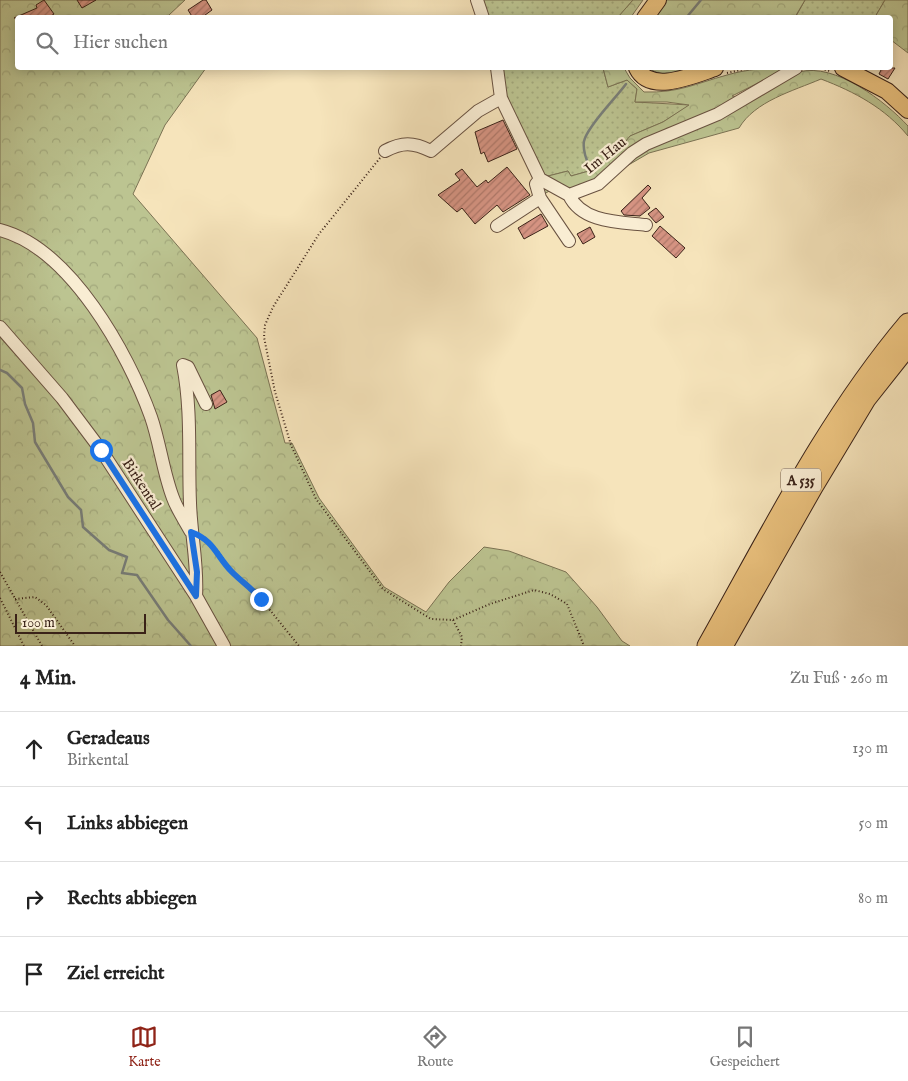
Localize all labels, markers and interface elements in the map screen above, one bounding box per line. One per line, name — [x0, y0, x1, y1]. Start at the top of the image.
search box — [15, 15, 893, 70]
icon: search — [33, 29, 61, 57]
text: Hier suchen — [73, 31, 168, 55]
street label: Im Hau — [581, 133, 630, 178]
route start — [90, 439, 113, 462]
street label: Birkental — [118, 455, 166, 514]
road number: A 535 — [781, 468, 821, 492]
route end — [250, 588, 273, 611]
scale bar — [15, 611, 146, 634]
text: 100 m — [22, 614, 55, 632]
text: 4 Min. — [20, 665, 76, 692]
text: Zu Fuß · 260 m — [790, 669, 888, 689]
text: Geradeaus — [67, 727, 150, 751]
icon: ahead — [20, 735, 48, 763]
text: 130 m — [852, 739, 888, 759]
text: Birkental — [67, 751, 129, 771]
icon: left — [20, 810, 48, 838]
text: Links abbiegen — [67, 812, 188, 836]
text: 50 m — [859, 814, 888, 834]
icon: right — [20, 885, 48, 913]
text: Rechts abbiegen — [67, 887, 197, 911]
text: 80 m — [858, 889, 888, 909]
icon: arrive — [20, 960, 48, 988]
text: Ziel erreicht — [67, 962, 165, 986]
tab: Karte — [128, 1023, 161, 1071]
tab: Route — [417, 1023, 454, 1071]
tab: Gespeichert — [710, 1023, 780, 1071]

